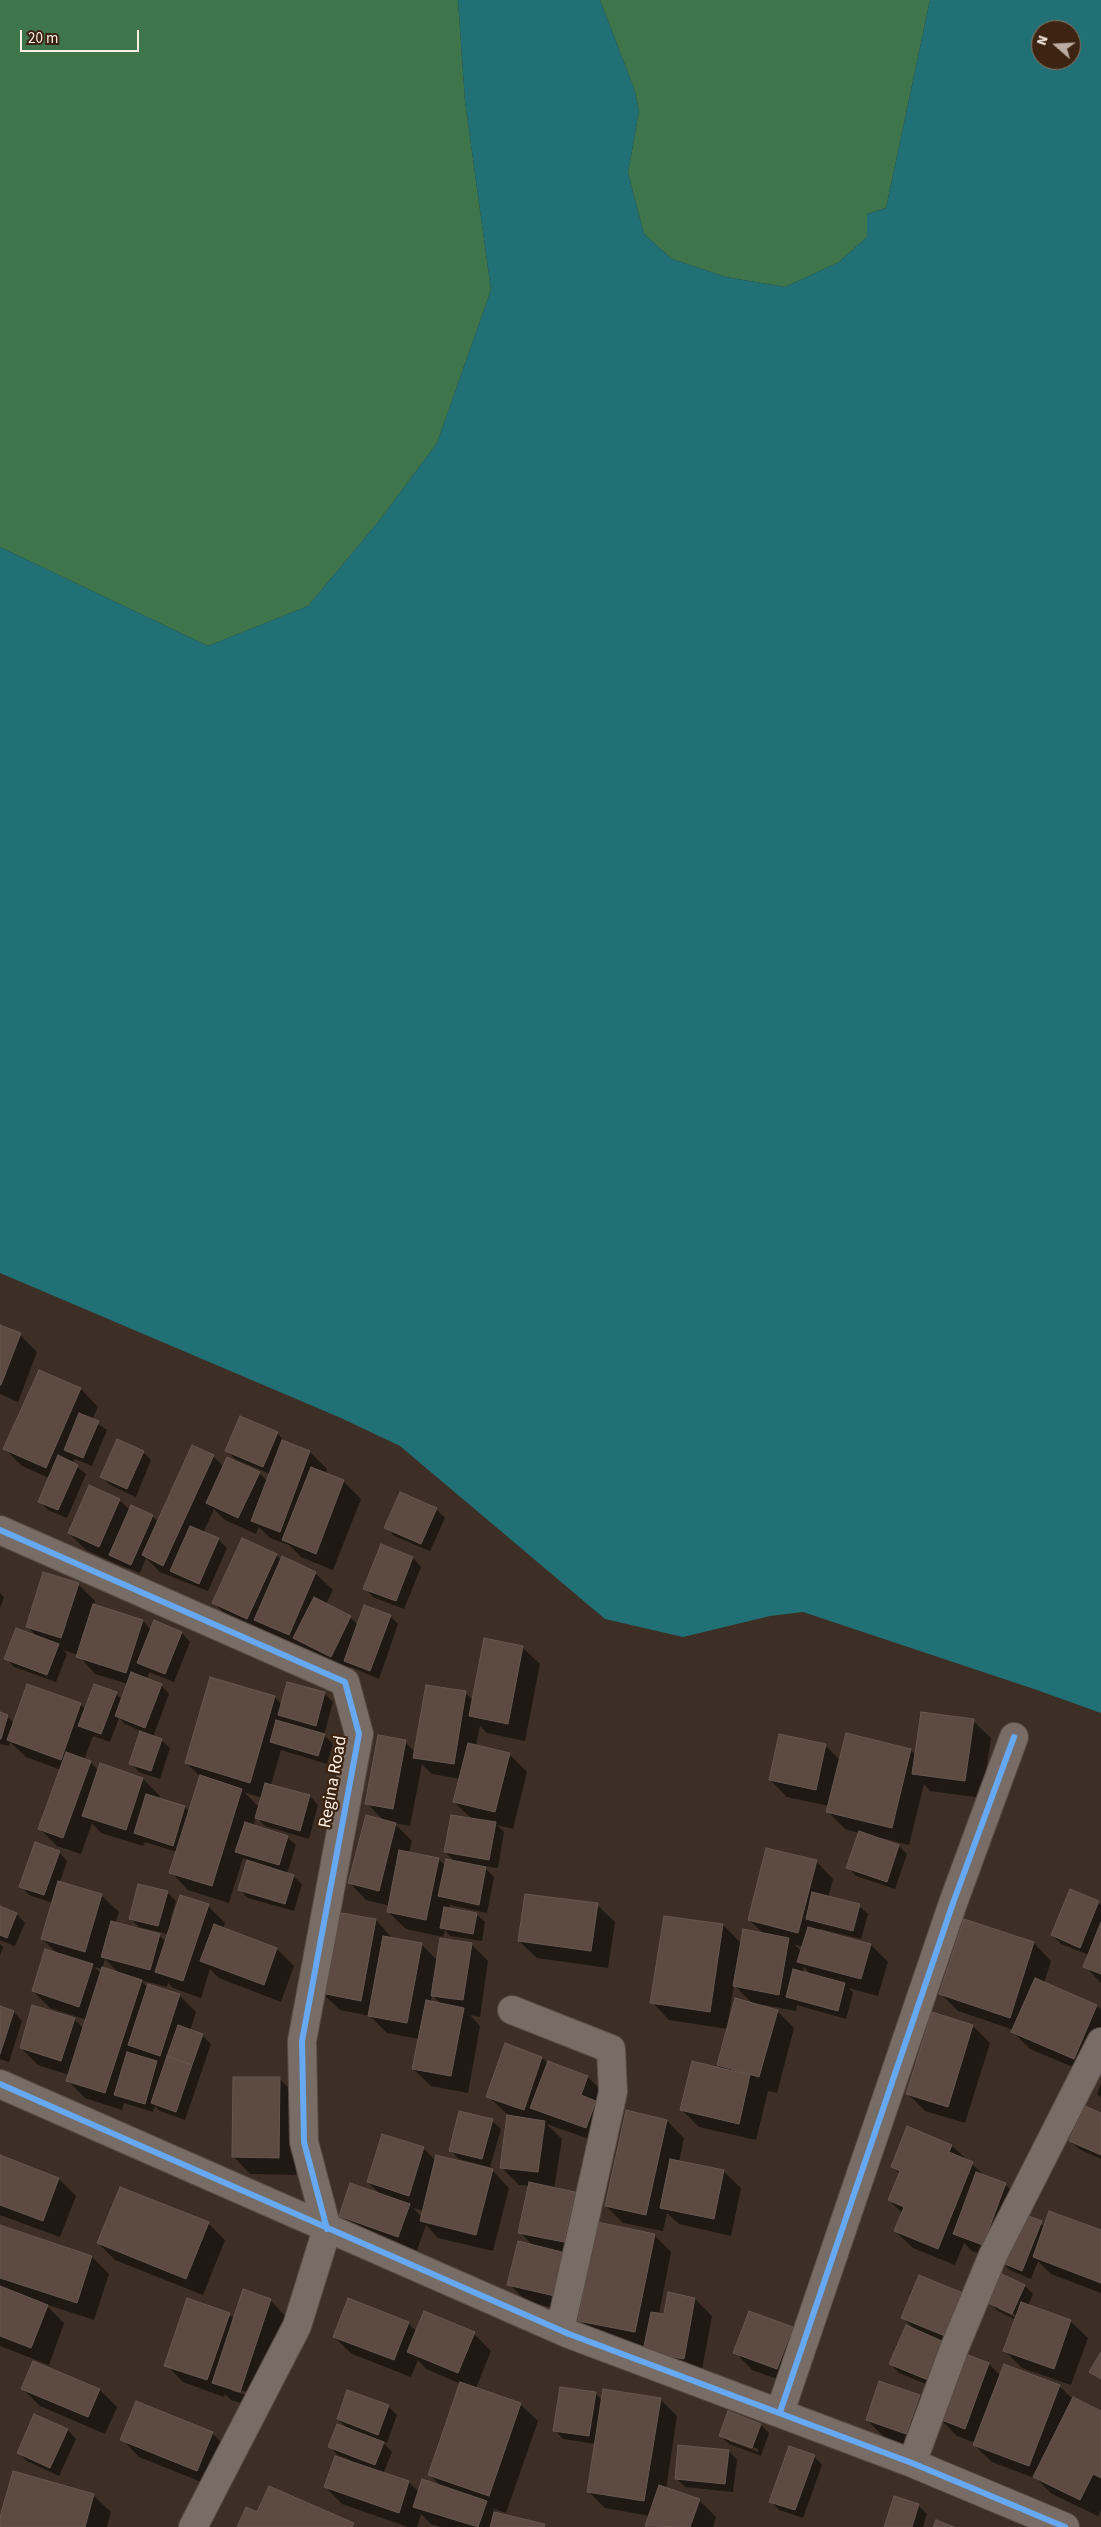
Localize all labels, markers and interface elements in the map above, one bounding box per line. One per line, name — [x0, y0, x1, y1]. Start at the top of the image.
scale bar — [22, 20, 141, 52]
north arrow — [1031, 20, 1081, 70]
text: 20 m — [28, 28, 58, 49]
text: N — [1032, 33, 1054, 48]
street label: Regina Road — [315, 1734, 353, 1830]

